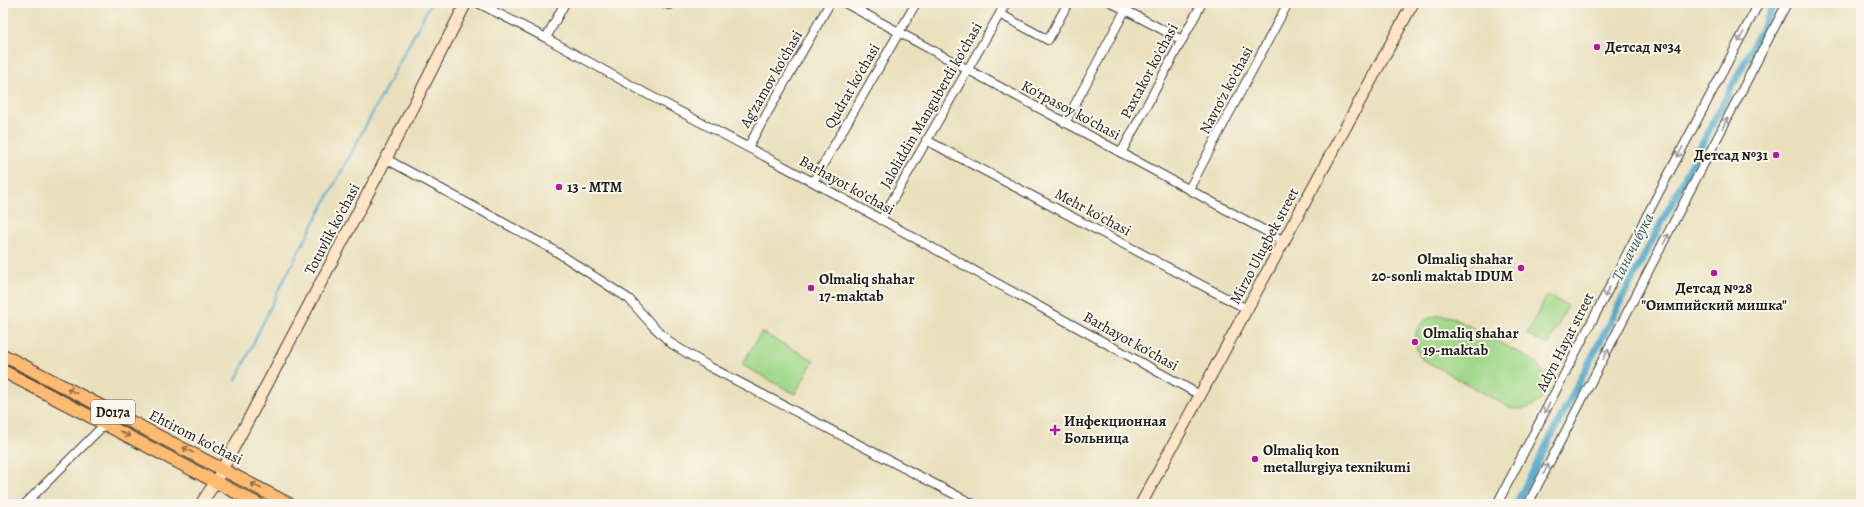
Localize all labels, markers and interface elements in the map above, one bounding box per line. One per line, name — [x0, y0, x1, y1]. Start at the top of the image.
street label: Jaloliddin Manguberdi ko'chasi — [875, 18, 987, 192]
street label: Paxtakor ko'chasi — [1115, 20, 1183, 122]
street label: Ag‘zamov ko'chasi — [734, 27, 807, 132]
one-way arrow — [1737, 31, 1744, 43]
place label: Детсад №34 — [1605, 37, 1681, 57]
street label: Qudrat ko'chasi — [820, 40, 884, 132]
marker: Детсад №34 — [1592, 42, 1602, 52]
street label: Navro‘z ko'chasi — [1195, 43, 1257, 137]
street label: Ko‘rpasoy ko'chasi — [1018, 75, 1124, 145]
one-way arrow — [1722, 117, 1729, 129]
place label: Детсад №31 — [1694, 145, 1769, 165]
one-way arrow — [1676, 146, 1683, 158]
marker: Детсад №31 — [1771, 150, 1781, 160]
street label: Barhayot ko'chasi — [796, 151, 898, 219]
place label: 13 - MTM — [567, 177, 623, 197]
street label: Totuvlik ko'chasi — [300, 180, 364, 278]
marker: 13 - MTM — [554, 182, 564, 192]
street label: Mehr ko'chasi — [1051, 183, 1135, 241]
street label: Mirzo Ulugbek street — [1225, 184, 1303, 308]
water label: Таначибука — [1606, 209, 1660, 285]
one-way arrow — [1663, 233, 1670, 245]
place label: Olmaliq shahar 20-sonli maktab IDUM — [1371, 249, 1513, 286]
marker: Olmaliq shahar 20-sonli maktab IDUM — [1516, 263, 1526, 273]
marker: Детсад №28 "Оимпийский мишка" — [1709, 268, 1719, 278]
place label: Olmaliq shahar 17-maktab — [819, 269, 915, 306]
place label: Детсад №28 "Оимпийский мишка" — [1641, 278, 1787, 315]
marker: Olmaliq shahar 17-maktab — [806, 283, 816, 293]
one-way arrow — [1602, 286, 1610, 298]
street label: Adyn Hayat street — [1531, 289, 1599, 396]
street label: Barhayot ko'chasi — [1080, 307, 1182, 375]
place label: Olmaliq shahar 19-maktab — [1423, 323, 1519, 360]
marker: Olmaliq shahar 19-maktab — [1410, 337, 1420, 347]
one-way arrow — [1603, 348, 1610, 360]
one-way arrow — [66, 387, 78, 394]
road number: D017a — [91, 400, 135, 424]
one-way arrow — [1543, 401, 1550, 413]
street label: Ehtirom ko'chasi — [146, 405, 246, 469]
place label: Инфекционная Больница — [1064, 411, 1167, 448]
marker: Инфекционная Больница — [1049, 424, 1061, 436]
one-way arrow — [118, 431, 130, 438]
place label: Olmaliq kon metallurgiya texnikumi — [1263, 440, 1411, 477]
one-way arrow — [182, 446, 194, 453]
marker: Olmaliq kon metallurgiya texnikumi — [1250, 454, 1260, 464]
one-way arrow — [1543, 464, 1550, 476]
one-way arrow — [250, 482, 262, 489]

